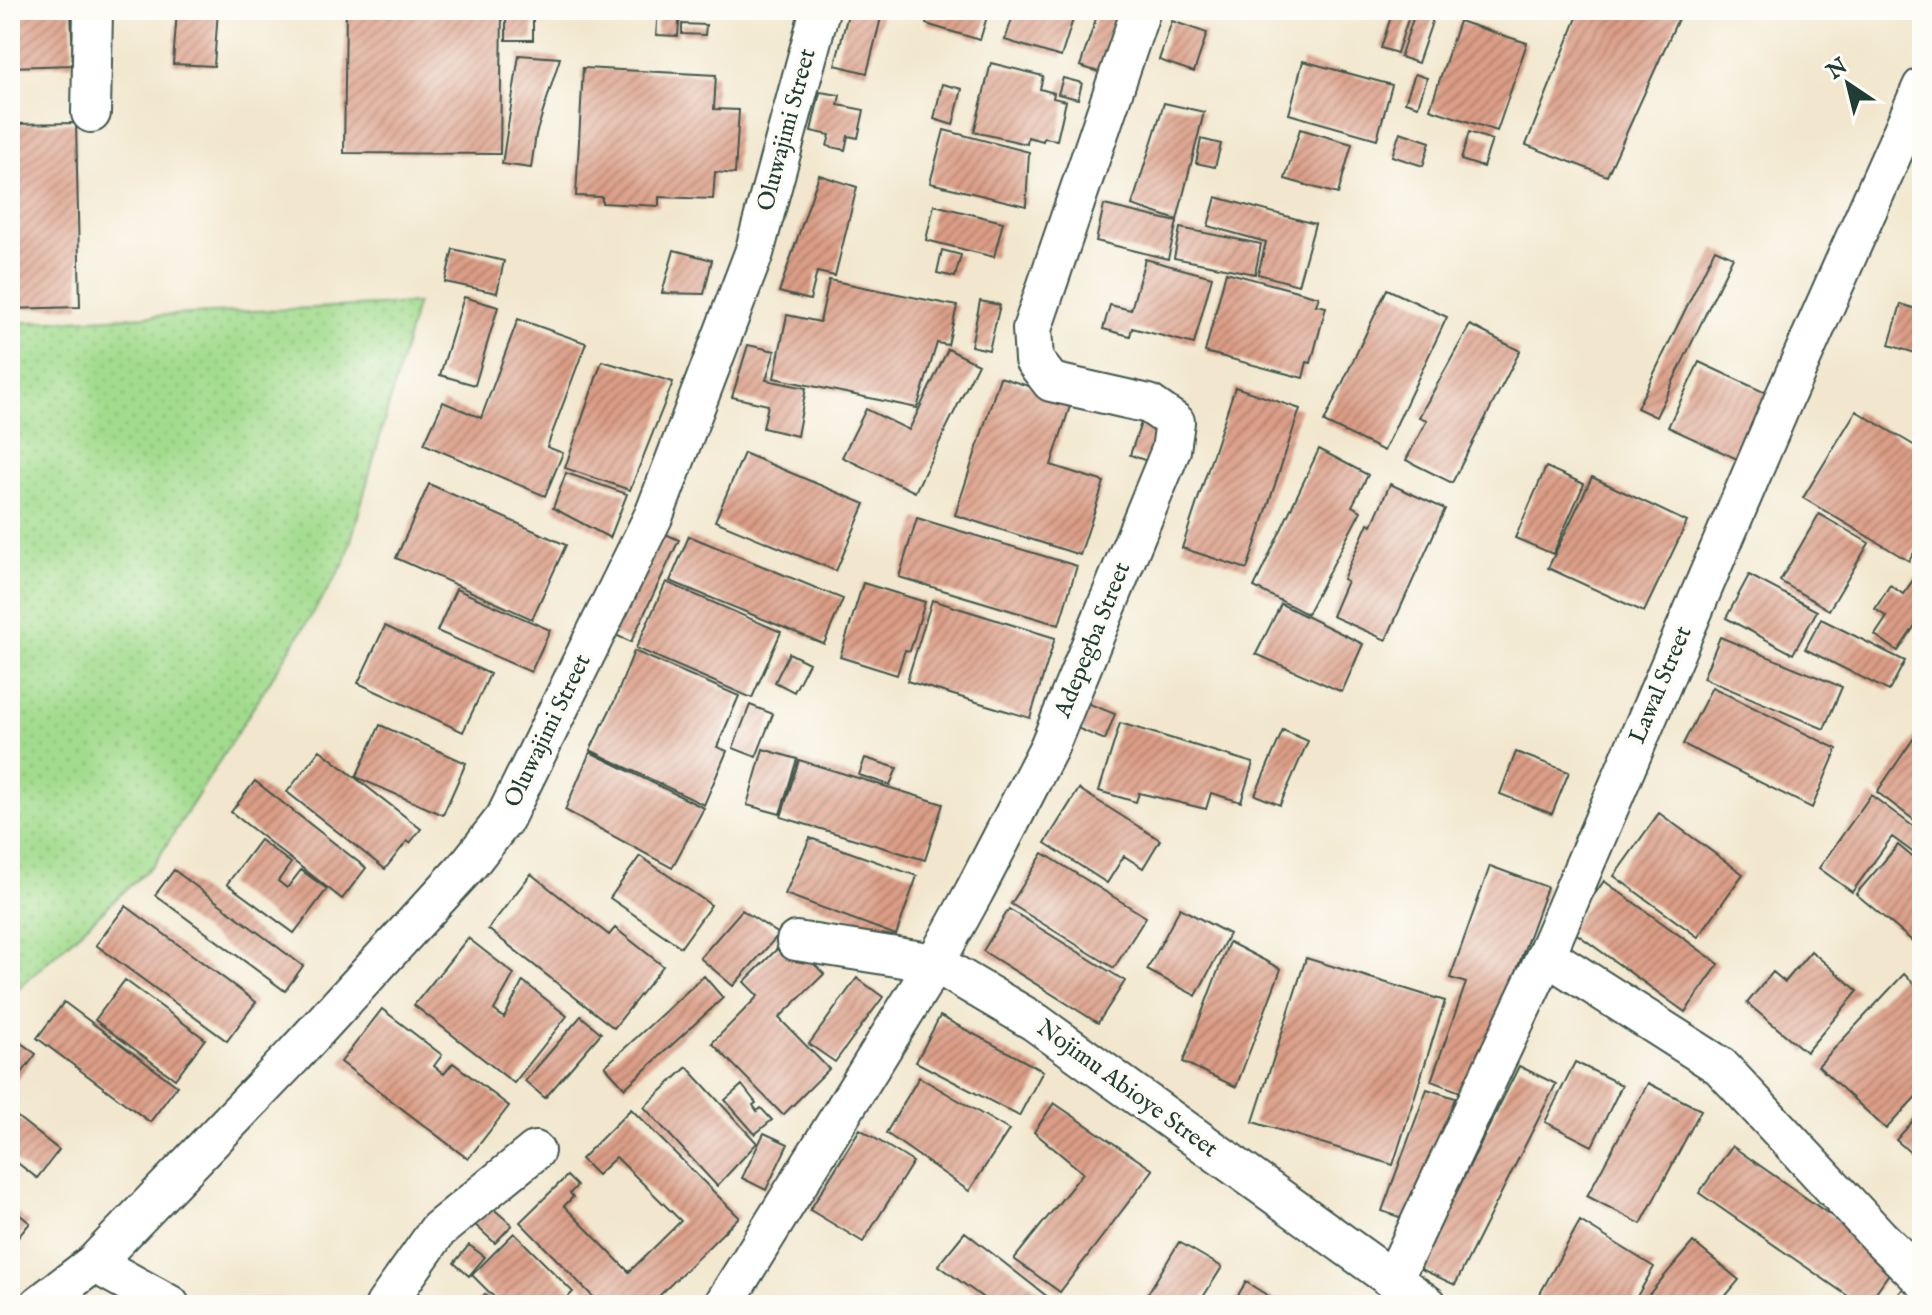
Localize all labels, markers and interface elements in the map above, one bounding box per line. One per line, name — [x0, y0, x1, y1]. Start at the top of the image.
north arrow — [1808, 44, 1888, 124]
street label: Oluwajimi Street — [750, 45, 824, 215]
text: N — [1821, 52, 1854, 87]
street label: Adepegba Street — [1047, 558, 1138, 723]
street label: Lawal Street — [1622, 622, 1700, 748]
street label: Oluwajimi Street — [497, 649, 599, 813]
street label: Nojimu Abioye Street — [1030, 1013, 1224, 1165]

